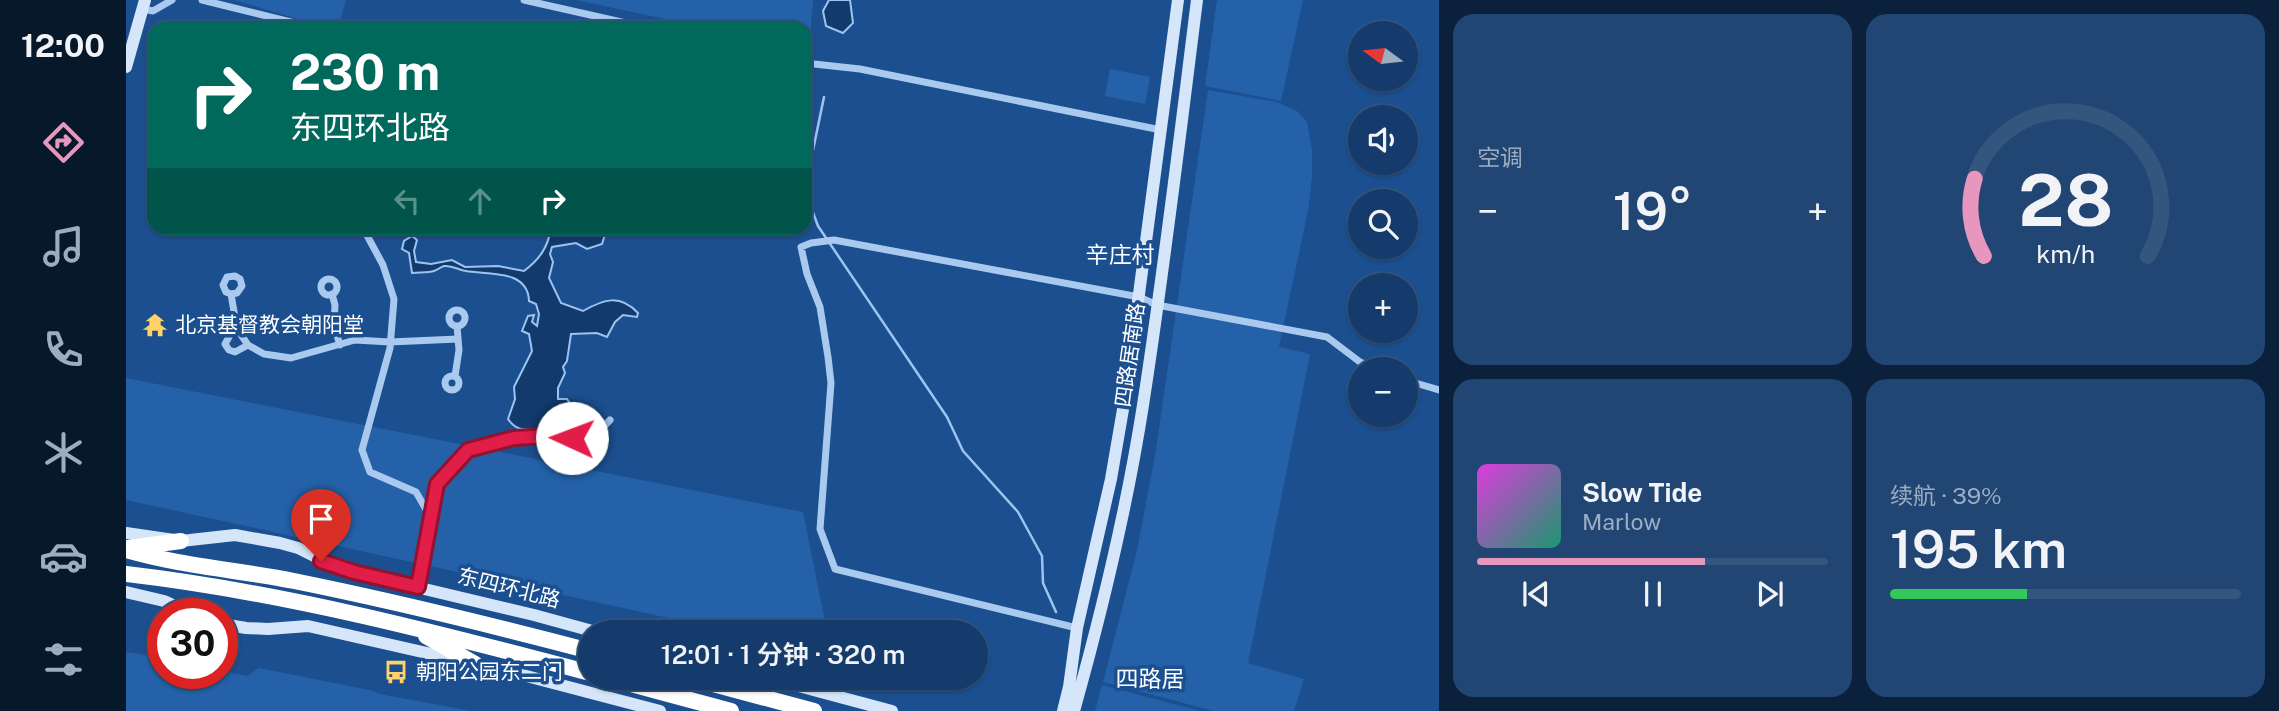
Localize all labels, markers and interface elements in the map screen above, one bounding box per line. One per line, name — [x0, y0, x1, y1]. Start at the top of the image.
north arrow — [1348, 21, 1418, 91]
map controls — [1348, 21, 1418, 427]
text: 12:00 — [21, 27, 105, 64]
text: 230 m — [290, 43, 440, 101]
icon: right — [175, 49, 266, 140]
button: sound — [1348, 105, 1418, 175]
text: 东四环北路 — [290, 109, 450, 146]
icon: directions — [39, 118, 88, 167]
text: 空调 — [1477, 144, 1523, 171]
text: 28 — [2018, 157, 2113, 242]
text: 19° — [1613, 181, 1692, 242]
icon: left — [388, 182, 426, 220]
icon: ahead — [461, 182, 499, 220]
icon: right — [534, 182, 572, 220]
button: search — [1348, 189, 1418, 259]
text: − — [1477, 189, 1498, 234]
text: + — [1807, 189, 1828, 234]
icon: music — [39, 222, 88, 271]
text: km/h — [2036, 238, 2095, 268]
district label: 辛庄村 — [1086, 241, 1155, 268]
button: + — [1348, 273, 1418, 343]
street label: 四路居南路 — [1110, 301, 1149, 409]
temple icon: 北京基督教会朝阳堂 — [141, 311, 169, 339]
place label: 北京基督教会朝阳堂 — [175, 312, 364, 337]
icon: phone — [39, 325, 88, 374]
button: − — [1348, 357, 1418, 427]
position arrow — [535, 401, 609, 475]
icon: climate — [39, 428, 88, 477]
text: Slow Tide — [1582, 477, 1702, 508]
text: 续航 · 39% — [1890, 482, 2002, 509]
pin — [291, 489, 351, 561]
icon: arrive — [302, 500, 340, 538]
text: Marlow — [1582, 508, 1661, 535]
text: 195 km — [1890, 519, 2067, 580]
icon: car — [39, 532, 88, 581]
street label: 东四环北路 — [455, 563, 563, 612]
icon: previous — [1517, 575, 1555, 613]
icon: pause — [1634, 575, 1672, 613]
icon: next — [1751, 575, 1789, 613]
speed limit sign: 30 — [147, 598, 238, 689]
icon: filters — [39, 635, 88, 684]
text: 12:01 · 1 分钟 · 320 m — [661, 639, 905, 670]
bus stop icon: 朝阳公园东二门 — [382, 658, 410, 686]
place label: 朝阳公园东二门 — [416, 659, 563, 684]
district label: 四路居 — [1116, 665, 1185, 692]

